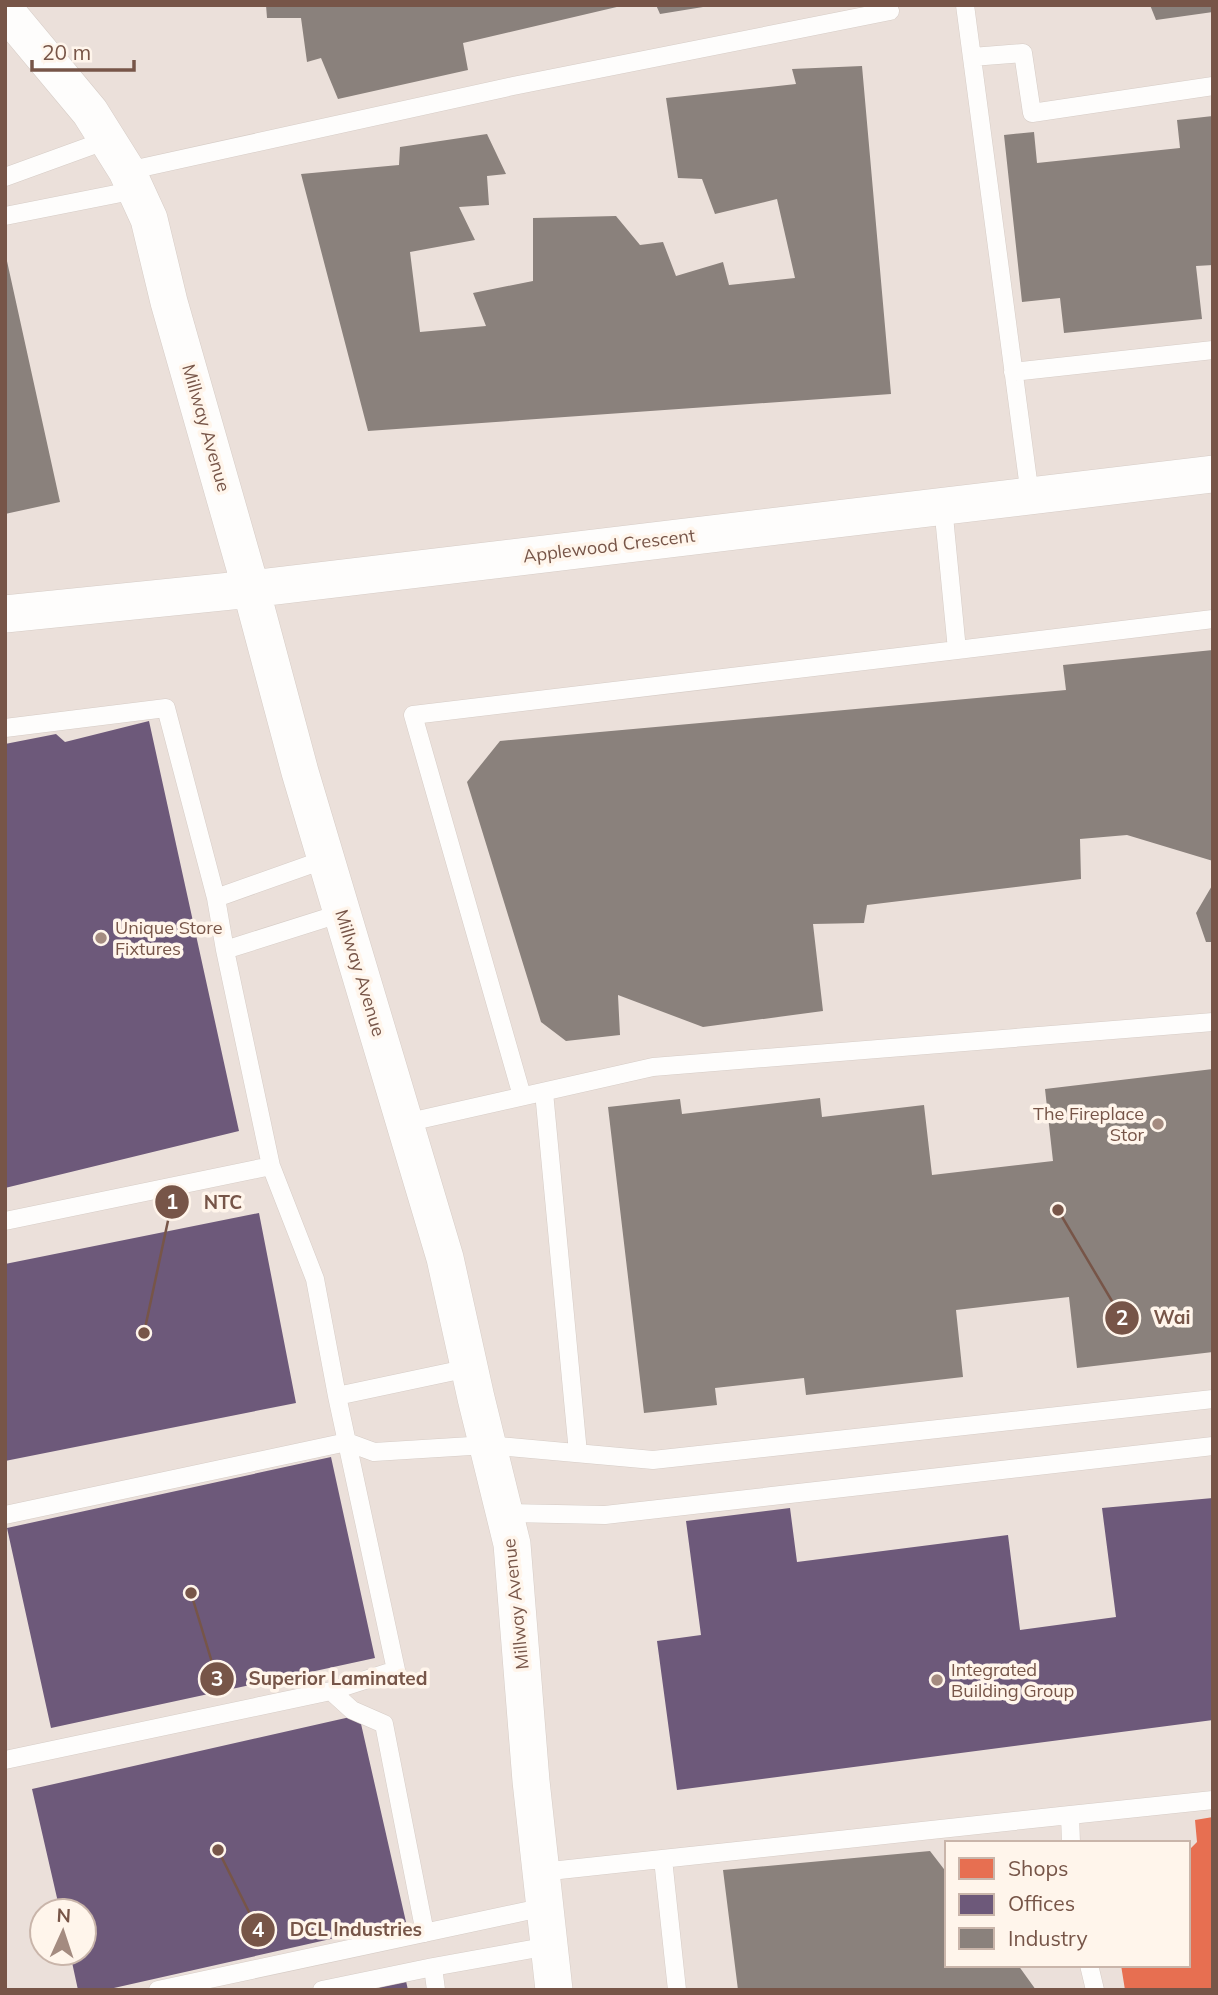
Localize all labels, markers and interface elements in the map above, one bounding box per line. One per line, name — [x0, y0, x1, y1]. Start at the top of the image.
scale bar — [32, 28, 133, 72]
text: 20 m — [42, 39, 91, 65]
street label: Millway Avenue — [177, 362, 236, 494]
street label: Applewood Crescent — [522, 524, 696, 567]
street label: Millway Avenue — [330, 907, 391, 1039]
place label: Unique Store Fixtures — [115, 916, 223, 960]
marker: Unique Store Fixtures — [93, 930, 109, 946]
place label: The Fireplace Stor — [1033, 1102, 1144, 1146]
marker: The Fireplace Stor — [1150, 1116, 1166, 1132]
callout: NTC — [155, 1182, 256, 1222]
text: 1 — [166, 1188, 178, 1214]
text: NTC — [204, 1190, 242, 1214]
callout: Wai — [1105, 1298, 1205, 1338]
text: 2 — [1116, 1304, 1128, 1330]
text: Wai — [1154, 1305, 1190, 1329]
street label: Millway Avenue — [497, 1537, 534, 1671]
place label: Integrated Building Group — [951, 1658, 1074, 1702]
callout: Superior Laminated — [200, 1659, 442, 1699]
text: 3 — [211, 1665, 223, 1691]
text: Superior Laminated — [248, 1666, 428, 1690]
marker: Integrated Building Group — [929, 1672, 945, 1688]
legend — [945, 1841, 1190, 1967]
text: Shops — [1008, 1855, 1068, 1881]
text: Offices — [1008, 1890, 1075, 1916]
north arrow — [28, 1897, 98, 1967]
text: N — [56, 1903, 72, 1927]
callout: DCL Industries — [241, 1910, 436, 1950]
text: 4 — [252, 1916, 265, 1942]
text: DCL Industries — [290, 1917, 422, 1941]
text: Industry — [1008, 1925, 1088, 1951]

